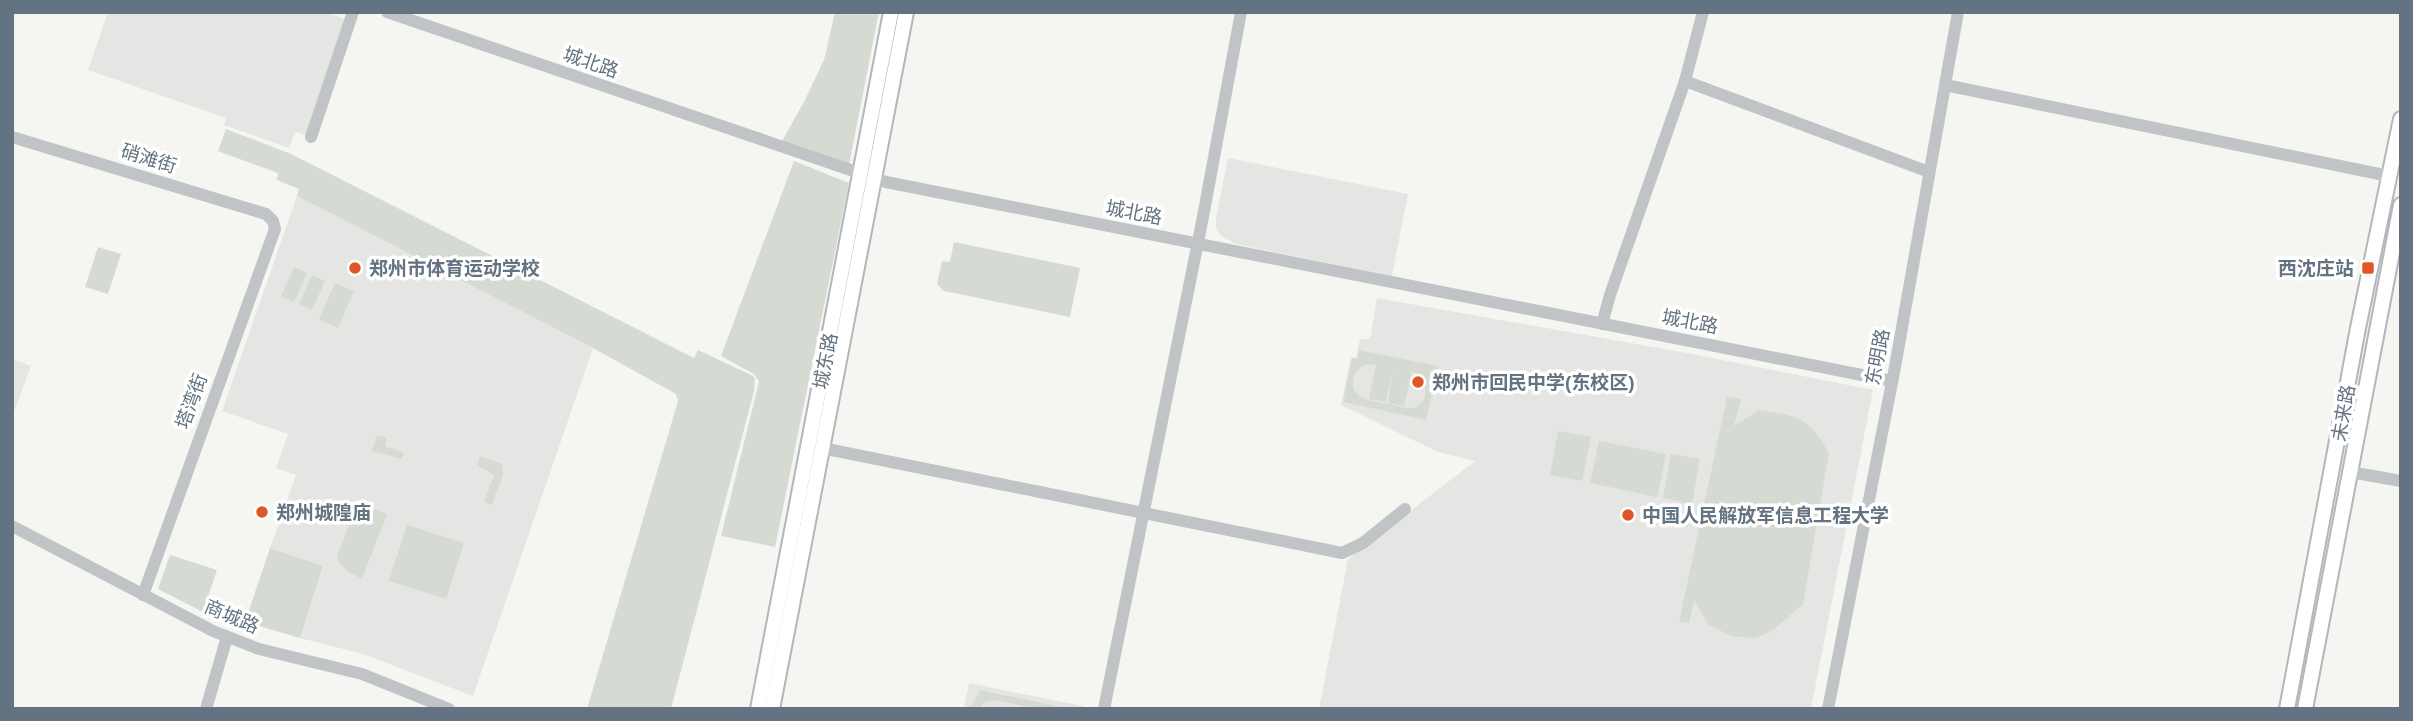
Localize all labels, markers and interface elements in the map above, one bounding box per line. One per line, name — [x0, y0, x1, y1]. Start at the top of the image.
street label: 城北路 — [560, 43, 621, 82]
street label: 硝滩街 — [119, 140, 179, 177]
street label: 城北路 — [1104, 197, 1164, 228]
place label: 郑州市体育运动学校 — [369, 258, 540, 279]
place label: 西沈庄站 — [2278, 258, 2354, 279]
marker: 郑州市体育运动学校 — [347, 260, 363, 276]
marker: 西沈庄站 — [2360, 260, 2376, 276]
street label: 城北路 — [1660, 306, 1720, 337]
street label: 东明路 — [1862, 327, 1893, 387]
street label: 城东路 — [810, 331, 841, 391]
street label: 塔湾街 — [172, 371, 211, 432]
place label: 郑州市回民中学(东校区) — [1432, 372, 1635, 393]
marker: 郑州市回民中学(东校区) — [1410, 374, 1426, 390]
street label: 未来路 — [2328, 383, 2359, 443]
place label: 郑州城隍庙 — [276, 502, 371, 523]
marker: 郑州城隍庙 — [254, 504, 270, 520]
place label: 中国人民解放军信息工程大学 — [1642, 505, 1889, 526]
marker: 中国人民解放军信息工程大学 — [1620, 507, 1636, 523]
street label: 商城路 — [201, 596, 262, 637]

